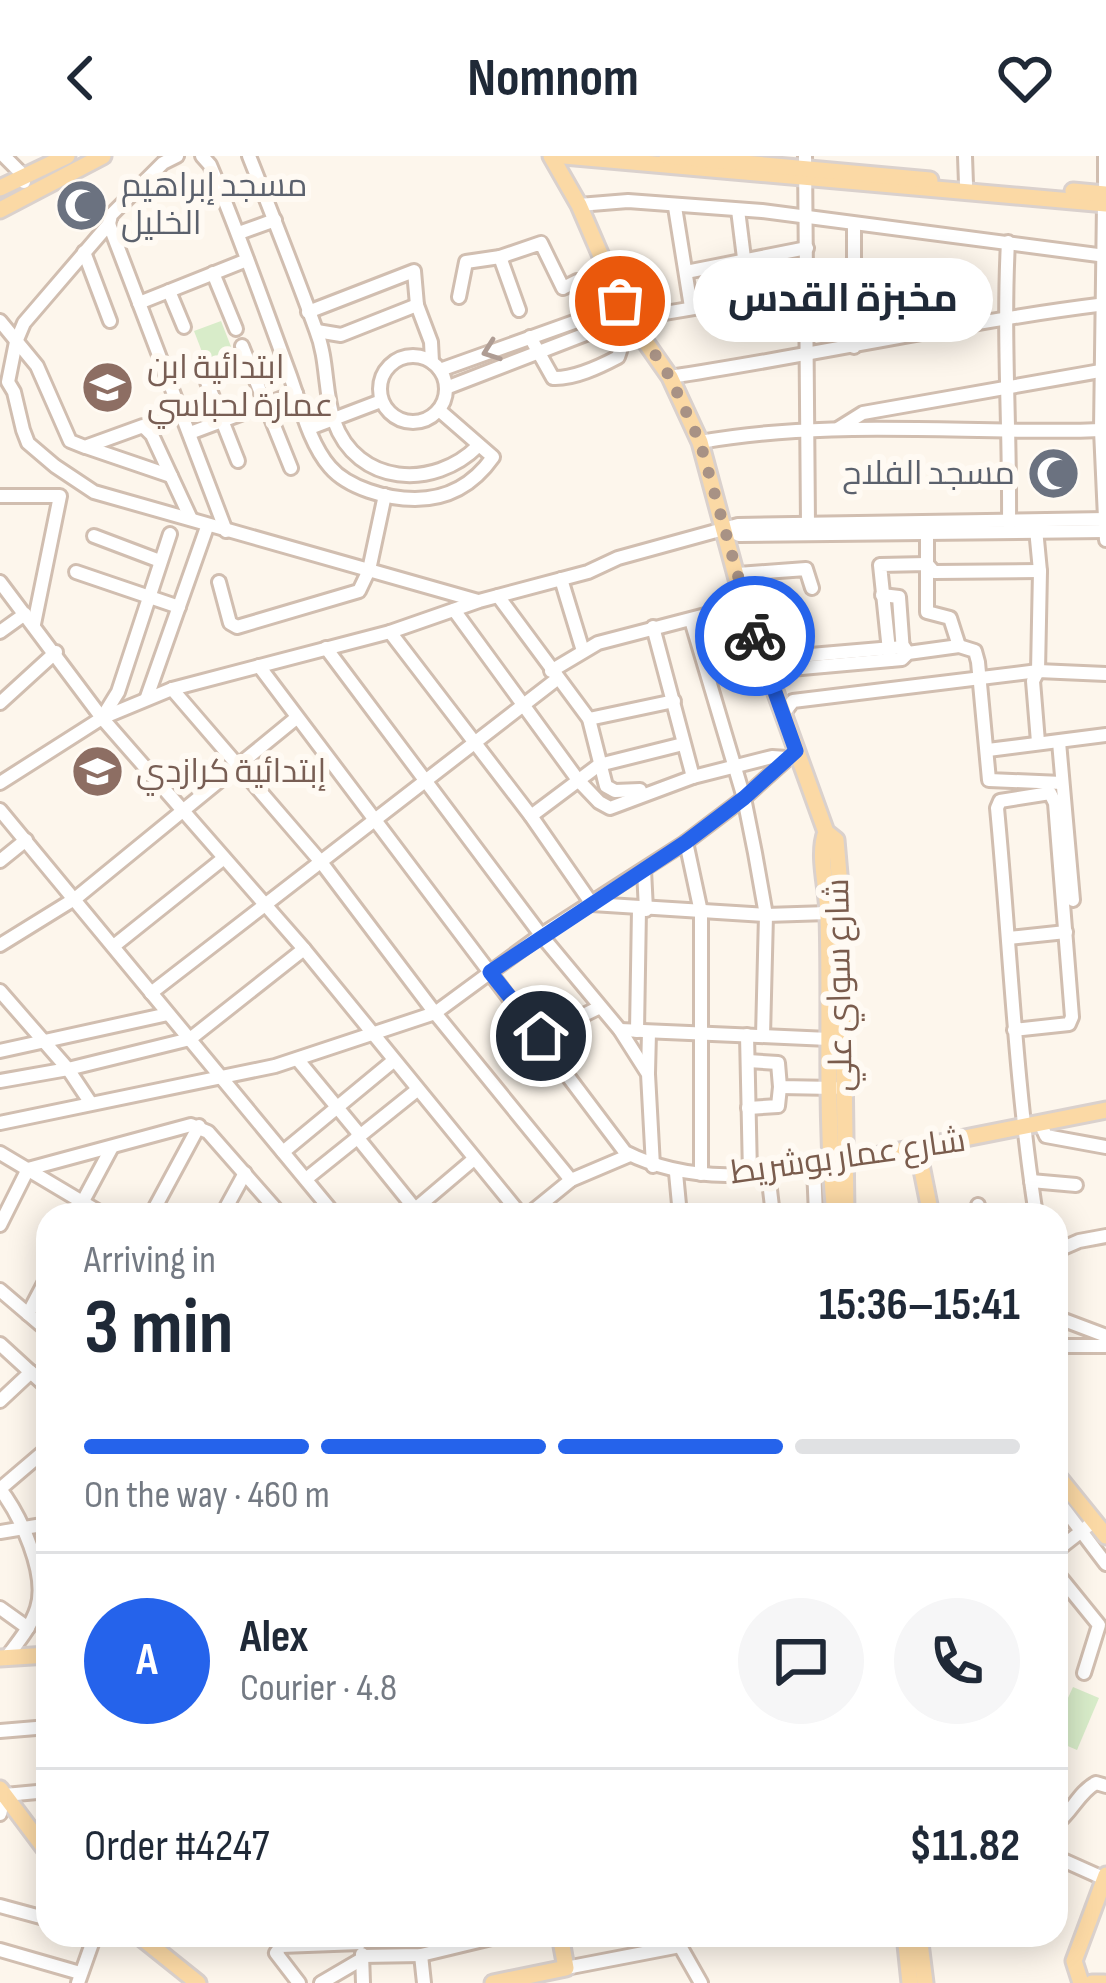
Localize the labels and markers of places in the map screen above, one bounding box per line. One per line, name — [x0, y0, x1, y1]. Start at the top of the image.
place label: مسجد إبراهيم الخليل — [121, 166, 308, 244]
mosque icon: مسجد إبراهيم الخليل — [54, 177, 110, 233]
pin — [569, 250, 671, 352]
callout: مخبزة القدس — [692, 259, 992, 343]
place label: ابتدائية ابن عمارة لحباسي — [147, 348, 333, 429]
school or university icon: ابتدائية ابن عمارة لحباسي — [80, 359, 136, 415]
mosque icon: مسجد الفلاح — [1026, 446, 1082, 502]
place label: مسجد الفلاح — [842, 454, 1015, 495]
school or university icon: إبتدائية كرازدي — [69, 744, 125, 800]
place label: إبتدائية كرازدي — [136, 752, 326, 796]
pin — [490, 985, 592, 1087]

